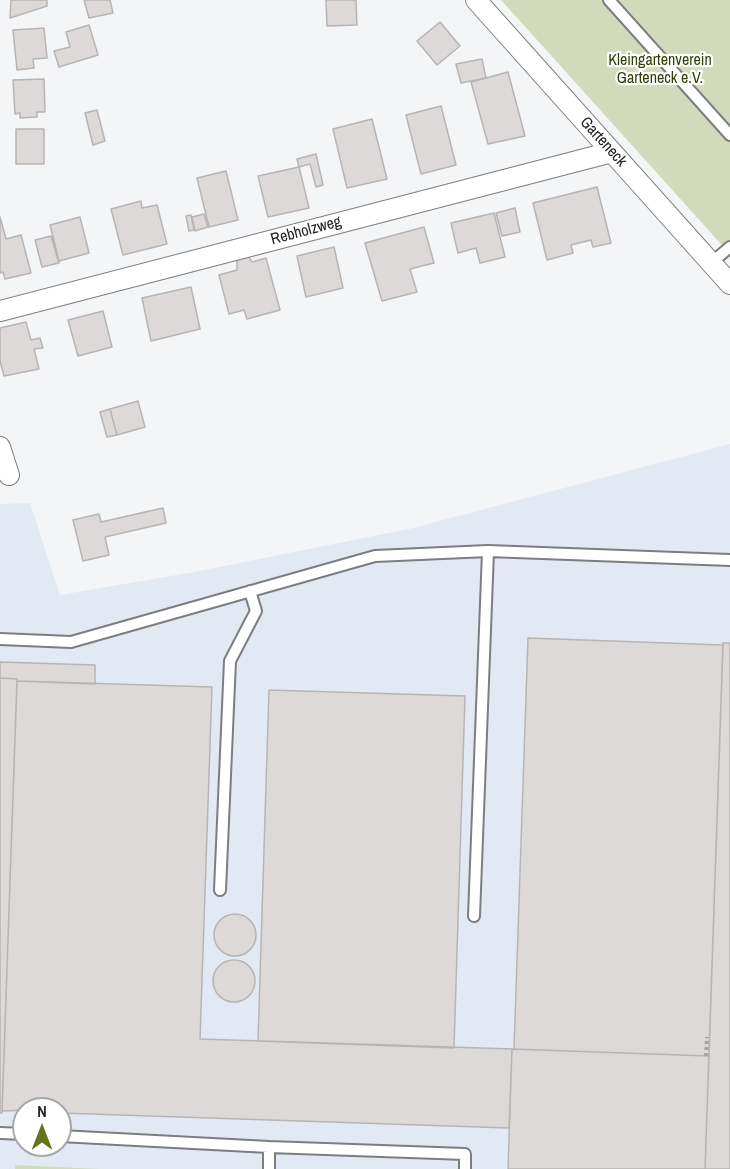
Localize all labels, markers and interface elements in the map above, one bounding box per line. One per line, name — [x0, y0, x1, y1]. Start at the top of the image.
park label: Kleingartenverein Garteneck e.V. — [608, 51, 712, 89]
street label: Garteneck — [576, 113, 630, 171]
street label: Rebholzweg — [269, 212, 343, 250]
north arrow — [12, 1097, 72, 1157]
text: N — [37, 1100, 47, 1122]

